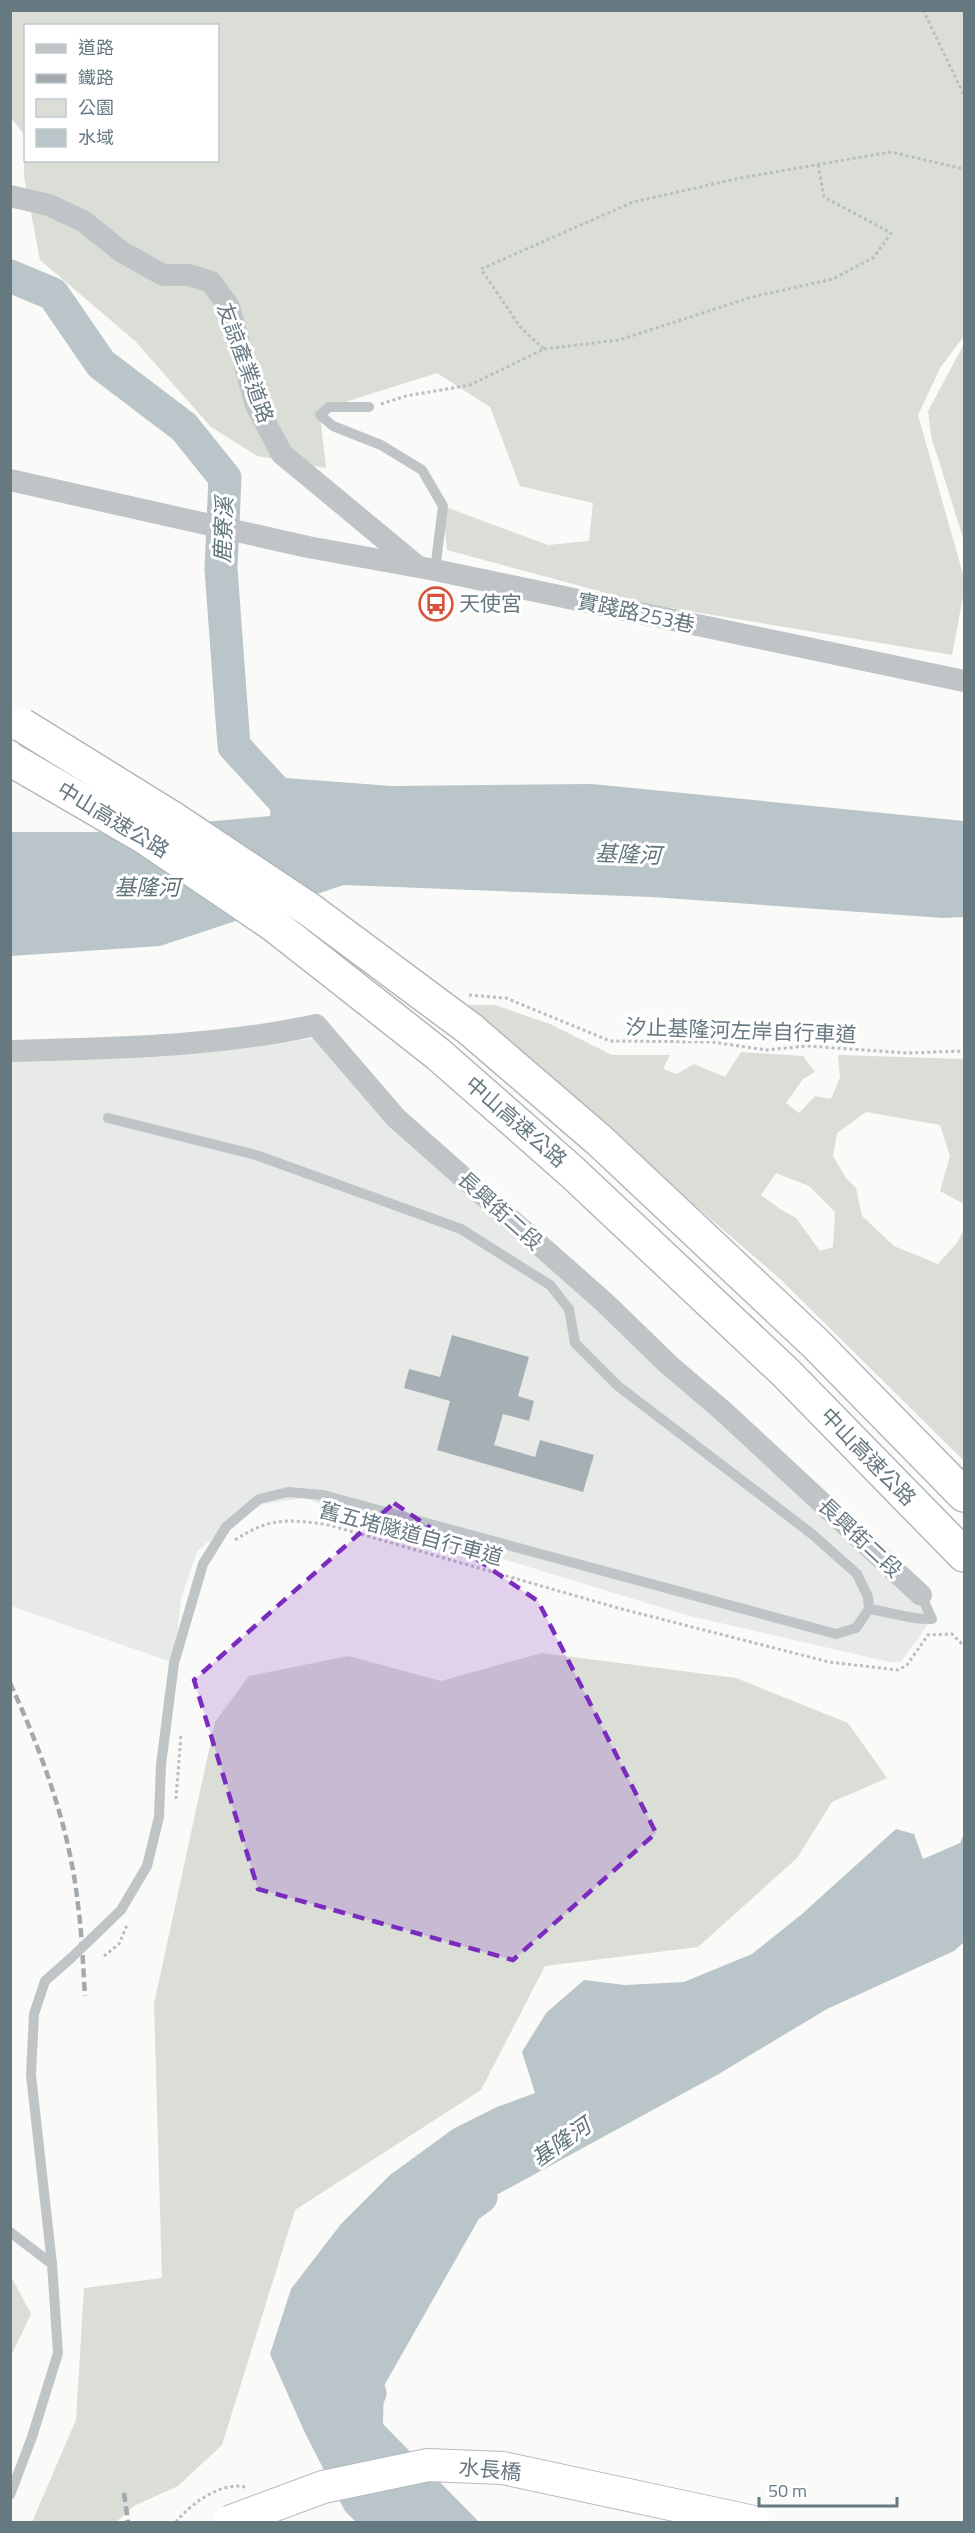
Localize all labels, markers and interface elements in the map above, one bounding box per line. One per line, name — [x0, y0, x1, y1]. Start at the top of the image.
legend — [24, 24, 219, 162]
text: 道路 — [78, 34, 114, 61]
text: 鐵路 — [78, 64, 114, 91]
text: 公園 — [78, 94, 114, 121]
text: 水域 — [78, 124, 114, 151]
street label: 友諒產業道路 — [209, 298, 283, 427]
water label: 鹿寮溪 — [205, 493, 241, 564]
street label: 實踐路253巷 — [575, 584, 698, 640]
bus stop icon: 天使宮 — [418, 586, 454, 622]
place label: 天使宮 — [459, 587, 522, 619]
street label: 中山高速公路 — [51, 773, 176, 865]
water label: 基隆河 — [594, 836, 666, 872]
water label: 基隆河 — [114, 870, 184, 904]
street label: 汐止基隆河左岸自行車道 — [625, 1010, 857, 1050]
street label: 中山高速公路 — [459, 1068, 575, 1175]
street label: 長興街二段 — [451, 1163, 550, 1257]
street label: 中山高速公路 — [813, 1400, 924, 1513]
street label: 長興街二段 — [811, 1490, 910, 1585]
street label: 舊五堵隧道自行車道 — [316, 1493, 507, 1573]
water label: 基隆河 — [524, 2107, 601, 2175]
street label: 水長橋 — [457, 2450, 523, 2488]
scale bar — [759, 2470, 897, 2508]
text: 50 m — [768, 2477, 807, 2504]

